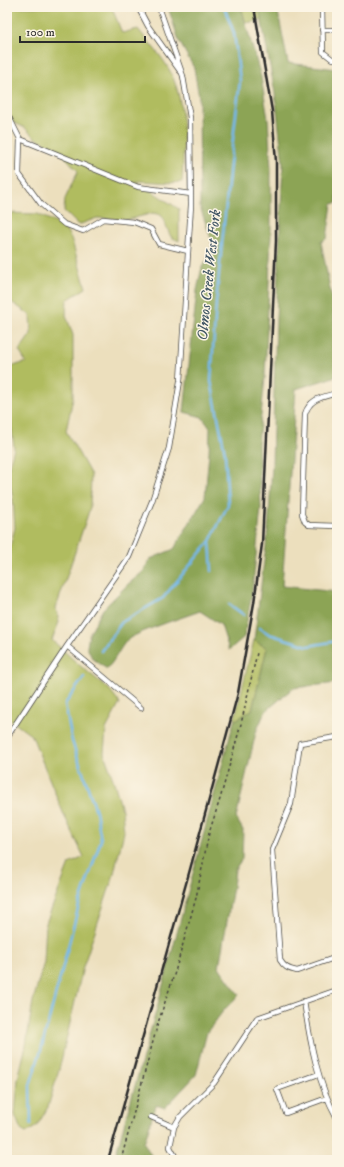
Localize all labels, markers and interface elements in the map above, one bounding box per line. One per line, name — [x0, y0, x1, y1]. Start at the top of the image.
scale bar — [20, 18, 145, 44]
text: 100 m — [26, 25, 55, 40]
water label: Olmos Creek West Fork — [193, 208, 225, 341]

